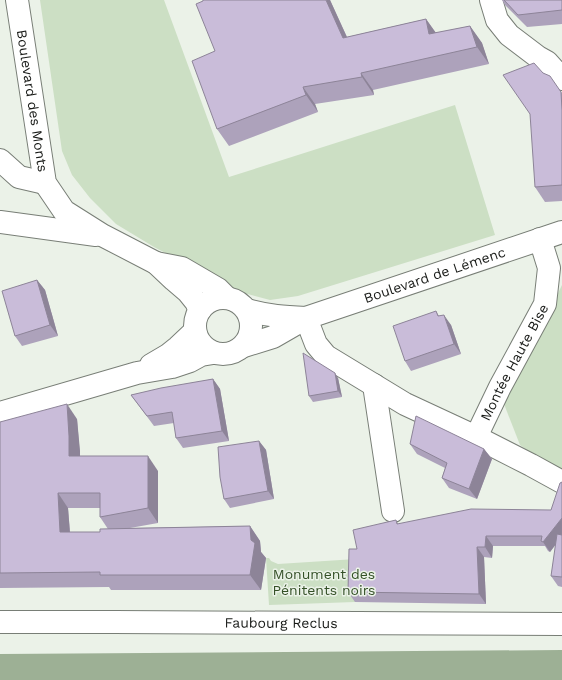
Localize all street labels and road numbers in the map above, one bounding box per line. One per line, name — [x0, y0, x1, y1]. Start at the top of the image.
street label: Boulevard des Monts — [14, 29, 51, 173]
street label: Boulevard de Lémenc — [362, 244, 507, 306]
street label: Montée Haute Bise — [477, 301, 552, 423]
street label: Faubourg Reclus — [224, 614, 338, 631]

